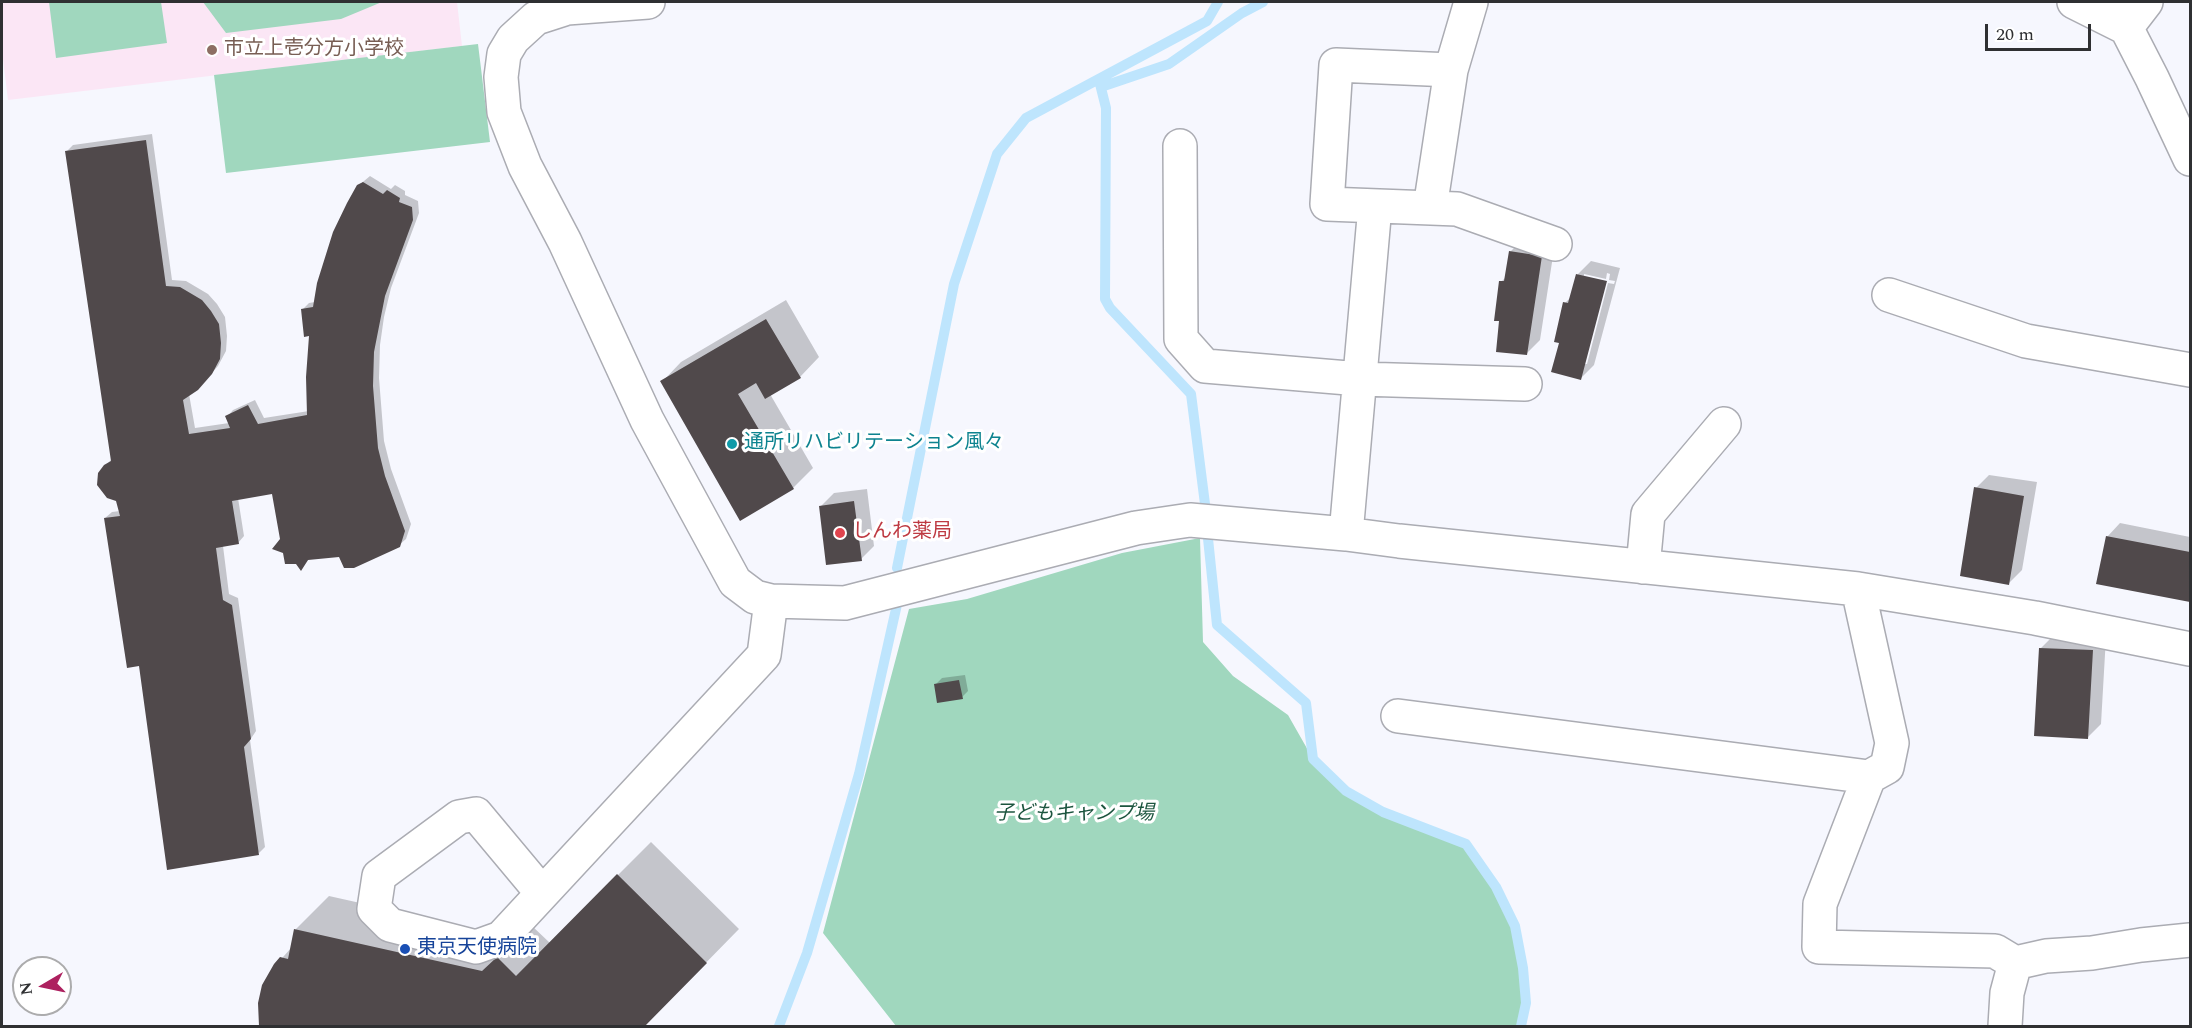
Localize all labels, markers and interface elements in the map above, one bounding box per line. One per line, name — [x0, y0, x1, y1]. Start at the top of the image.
scale bar — [1988, 12, 2094, 50]
text: 20 m — [1996, 21, 2034, 48]
place label: 市立上壱分方小学校 — [224, 38, 404, 62]
marker: 市立上壱分方小学校 — [205, 43, 219, 57]
place label: 通所リハビリテーション風々 — [744, 432, 1004, 456]
marker: 通所リハビリテーション風々 — [725, 437, 739, 451]
place label: しんわ薬局 — [852, 521, 952, 545]
marker: しんわ薬局 — [833, 526, 847, 540]
park label: 子どもキャンプ場 — [994, 803, 1154, 827]
place label: 東京天使病院 — [417, 937, 537, 961]
marker: 東京天使病院 — [398, 942, 412, 956]
north arrow — [12, 956, 72, 1016]
text: N — [13, 980, 39, 997]

